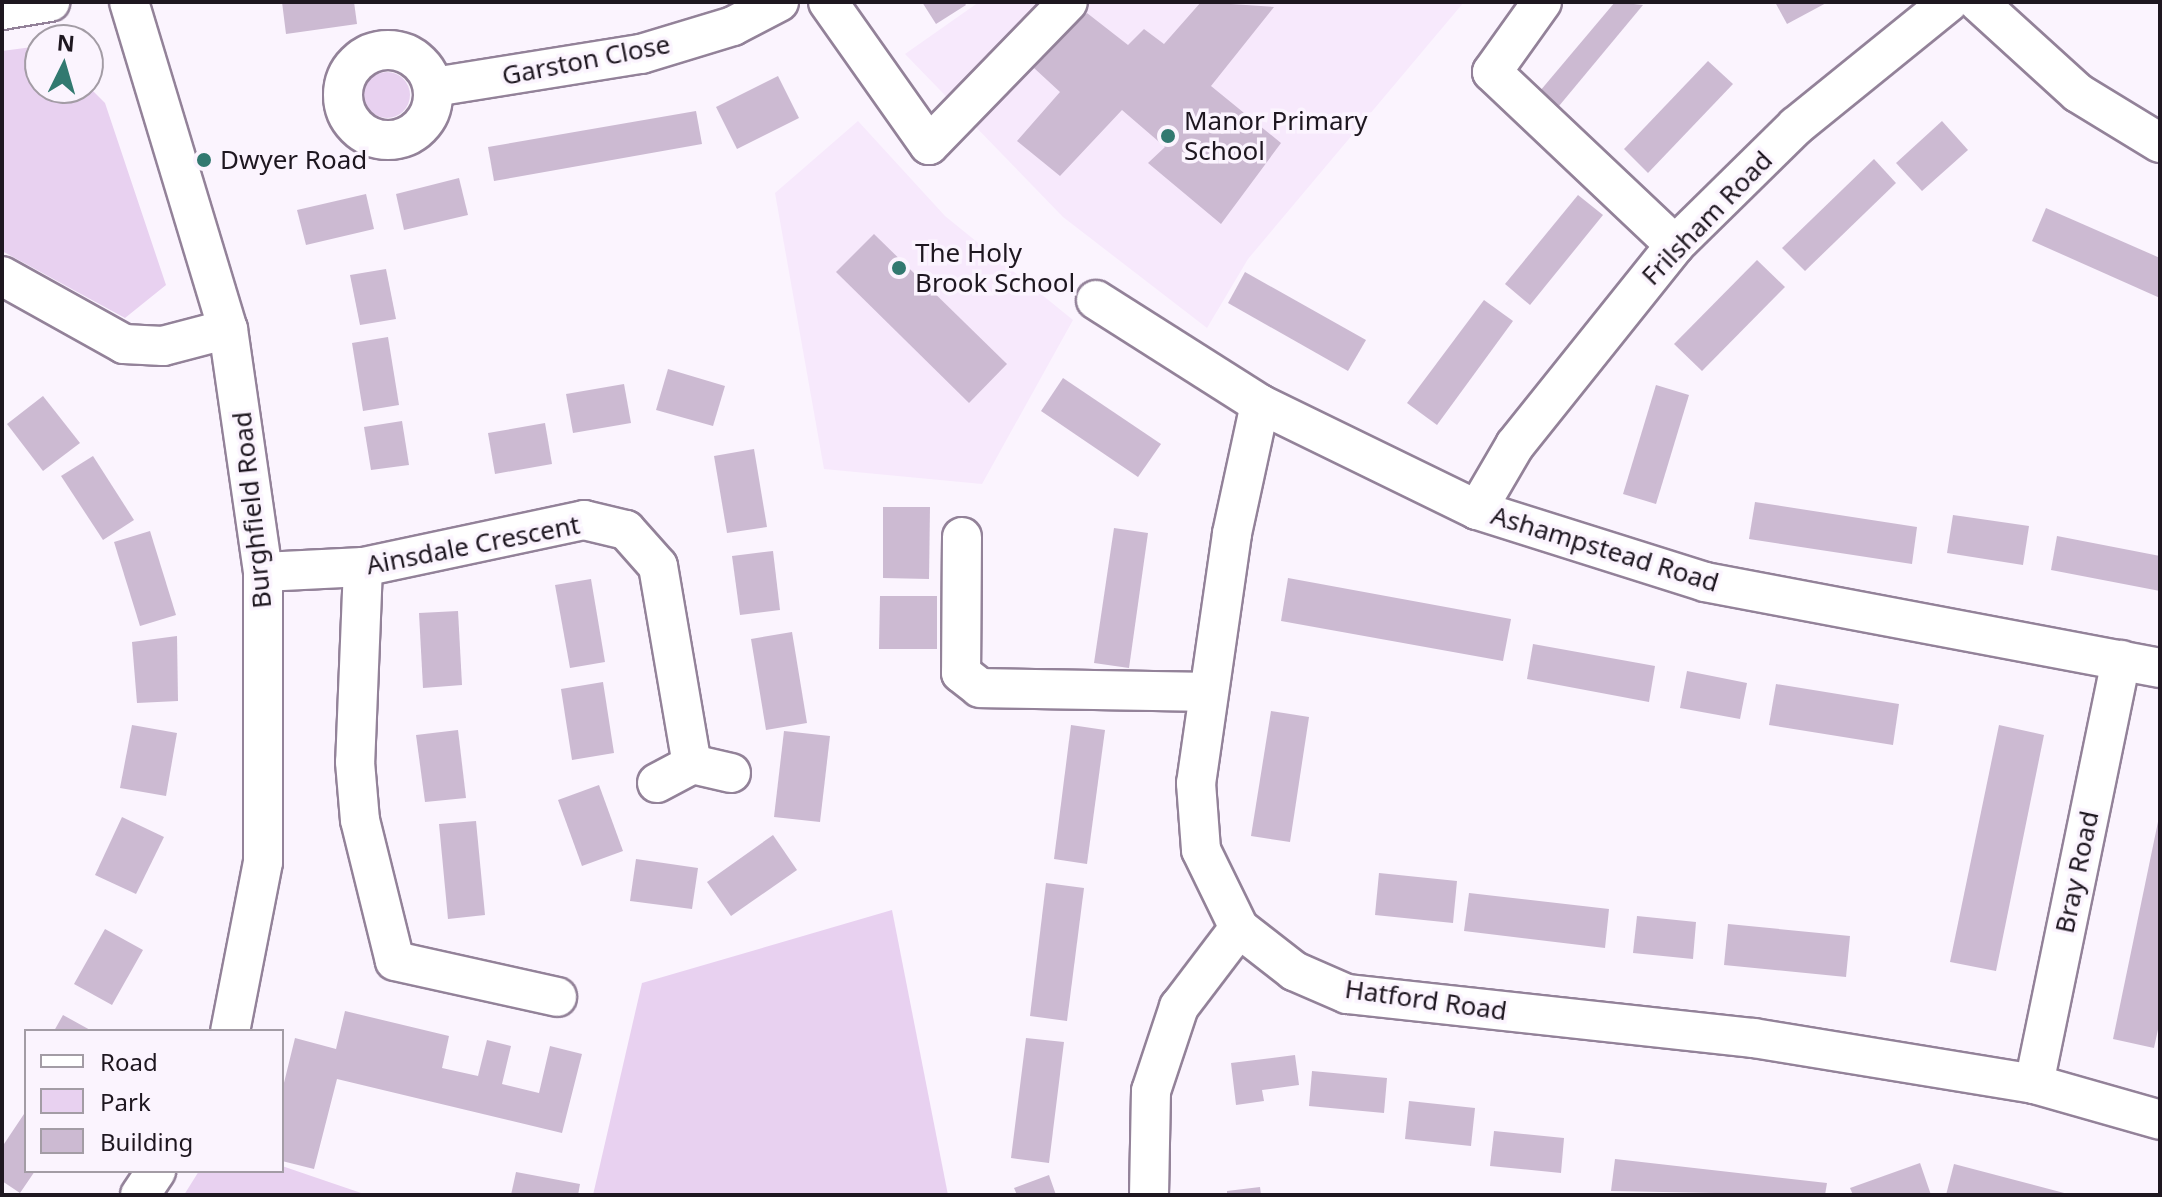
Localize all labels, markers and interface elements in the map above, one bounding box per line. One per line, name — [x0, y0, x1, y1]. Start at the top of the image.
north arrow — [24, 24, 104, 104]
text: N — [56, 26, 76, 58]
street label: Garston Close — [499, 28, 673, 92]
place label: Manor Primary School — [1184, 105, 1368, 166]
marker: Manor Primary School — [1159, 127, 1177, 145]
place label: Dwyer Road — [220, 144, 367, 176]
street label: Frilsham Road — [1635, 144, 1779, 292]
marker: Dwyer Road — [195, 151, 213, 169]
place label: The Holy Brook School — [915, 237, 1075, 298]
marker: The Holy Brook School — [890, 259, 908, 277]
street label: Burghfield Road — [226, 410, 278, 610]
street label: Ashampstead Road — [1487, 500, 1723, 598]
street label: Ainsdale Crescent — [364, 509, 582, 581]
street label: Bray Road — [2049, 808, 2105, 936]
street label: Hatford Road — [1343, 973, 1509, 1027]
legend — [24, 1029, 284, 1173]
text: Road — [100, 1045, 158, 1078]
text: Park — [100, 1085, 151, 1118]
text: Building — [100, 1125, 193, 1158]

